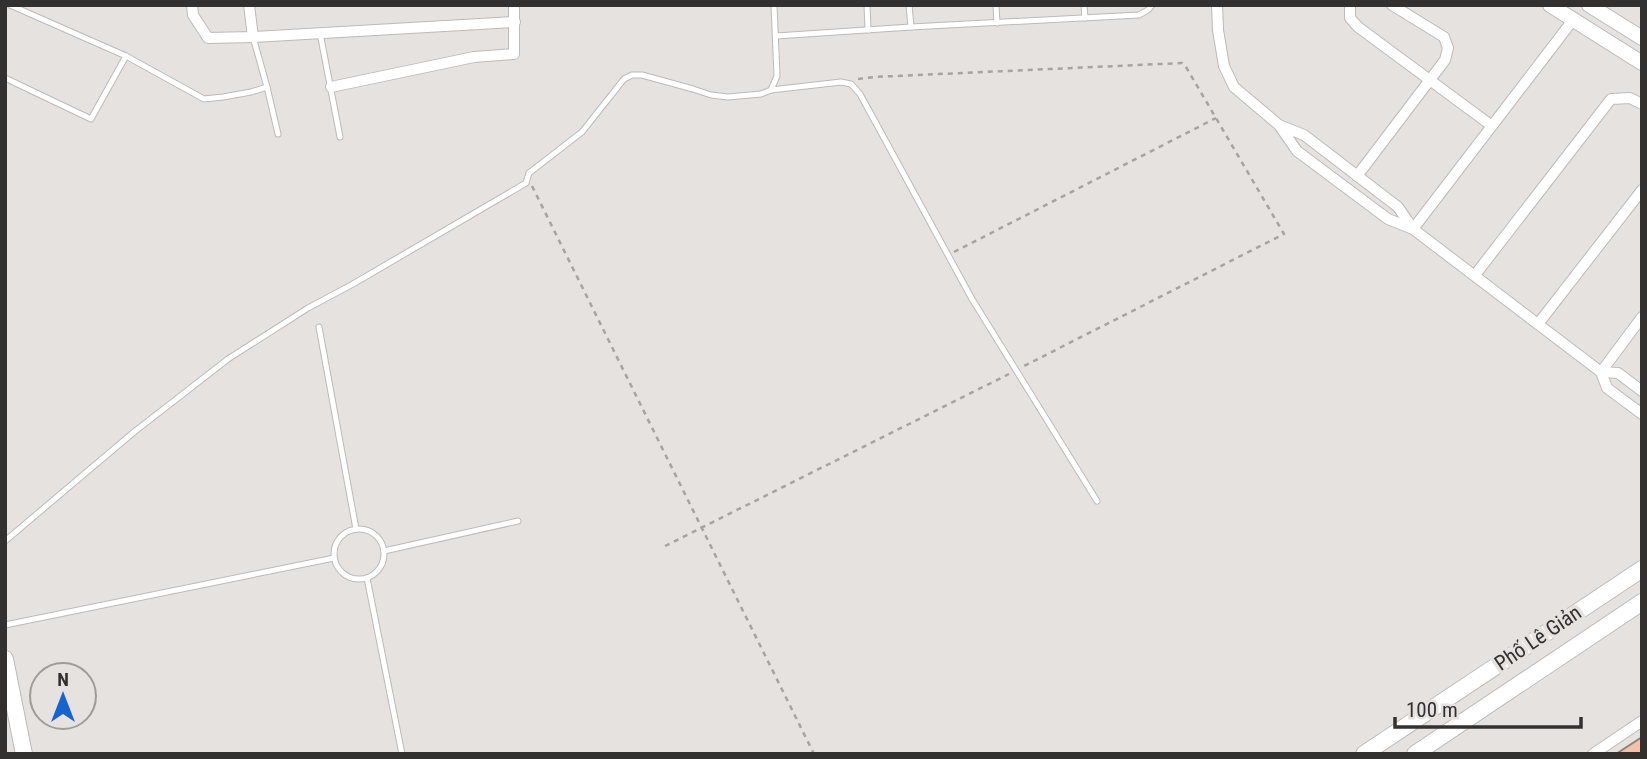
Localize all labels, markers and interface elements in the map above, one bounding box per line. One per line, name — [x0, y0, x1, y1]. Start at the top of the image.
street label: Phố Lê Giản — [1490, 600, 1586, 676]
north arrow — [28, 661, 98, 731]
text: N — [57, 668, 69, 691]
scale bar — [1395, 686, 1580, 730]
text: 100 m — [1406, 698, 1458, 722]

